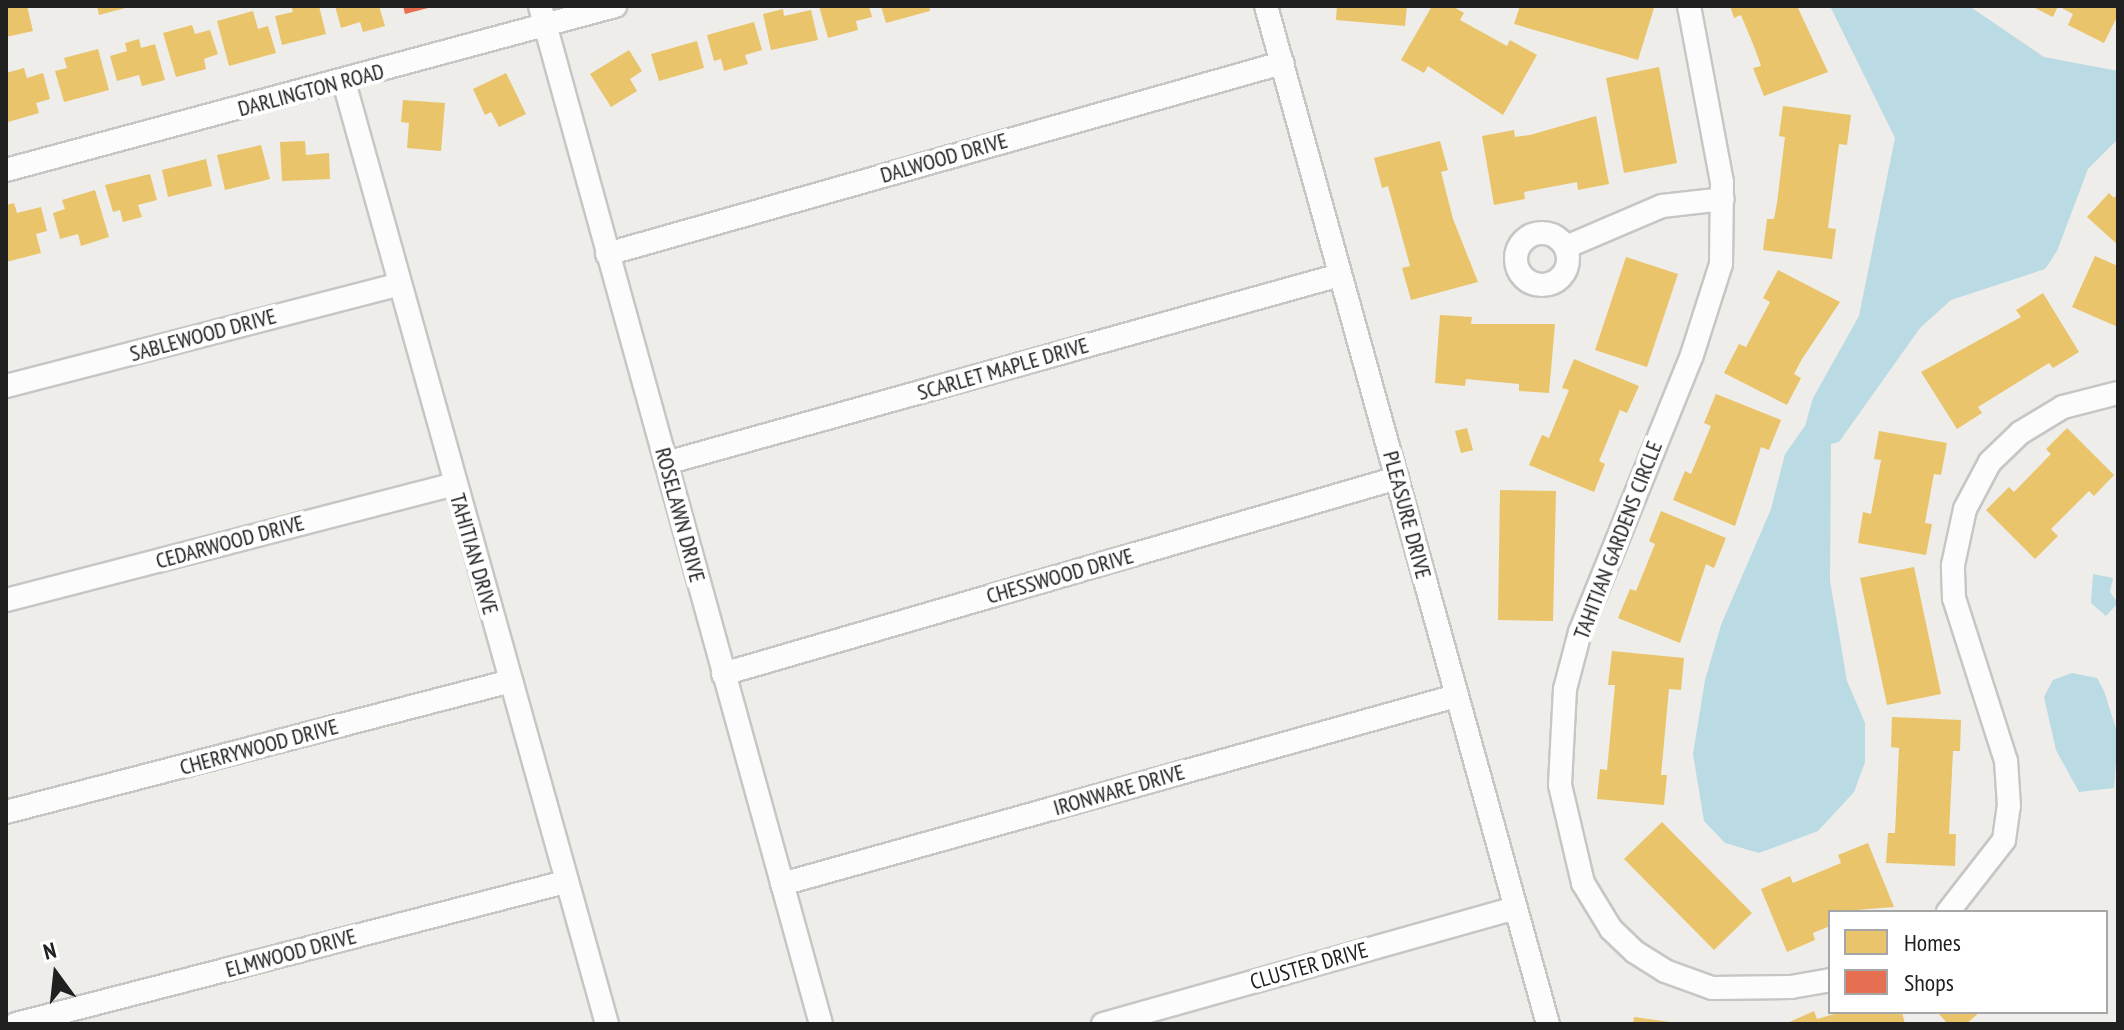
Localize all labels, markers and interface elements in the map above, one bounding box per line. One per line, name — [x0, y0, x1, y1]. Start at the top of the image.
street label: DARLINGTON ROAD — [235, 58, 387, 122]
street label: DALWOOD DRIVE — [877, 127, 1011, 189]
street label: SABLEWOOD DRIVE — [127, 303, 279, 367]
street label: SCARLET MAPLE DRIVE — [914, 332, 1092, 406]
street label: TAHITIAN GARDENS CIRCLE — [1568, 437, 1668, 643]
street label: ROSELAWN DRIVE — [649, 445, 711, 585]
street label: PLEASURE DRIVE — [1377, 448, 1437, 582]
street label: TAHITIAN DRIVE — [444, 490, 504, 618]
street label: CEDARWOOD DRIVE — [153, 510, 307, 574]
street label: CHESSWOOD DRIVE — [983, 542, 1137, 610]
street label: CHERRYWOOD DRIVE — [177, 713, 341, 781]
street label: IRONWARE DRIVE — [1050, 759, 1188, 821]
legend — [1828, 910, 2108, 1014]
street label: ELMWOOD DRIVE — [223, 923, 359, 983]
text: Homes — [1904, 927, 1961, 958]
north arrow — [16, 934, 96, 1014]
text: N — [40, 936, 59, 966]
street label: CLUSTER DRIVE — [1247, 937, 1371, 995]
text: Shops — [1904, 967, 1954, 998]

